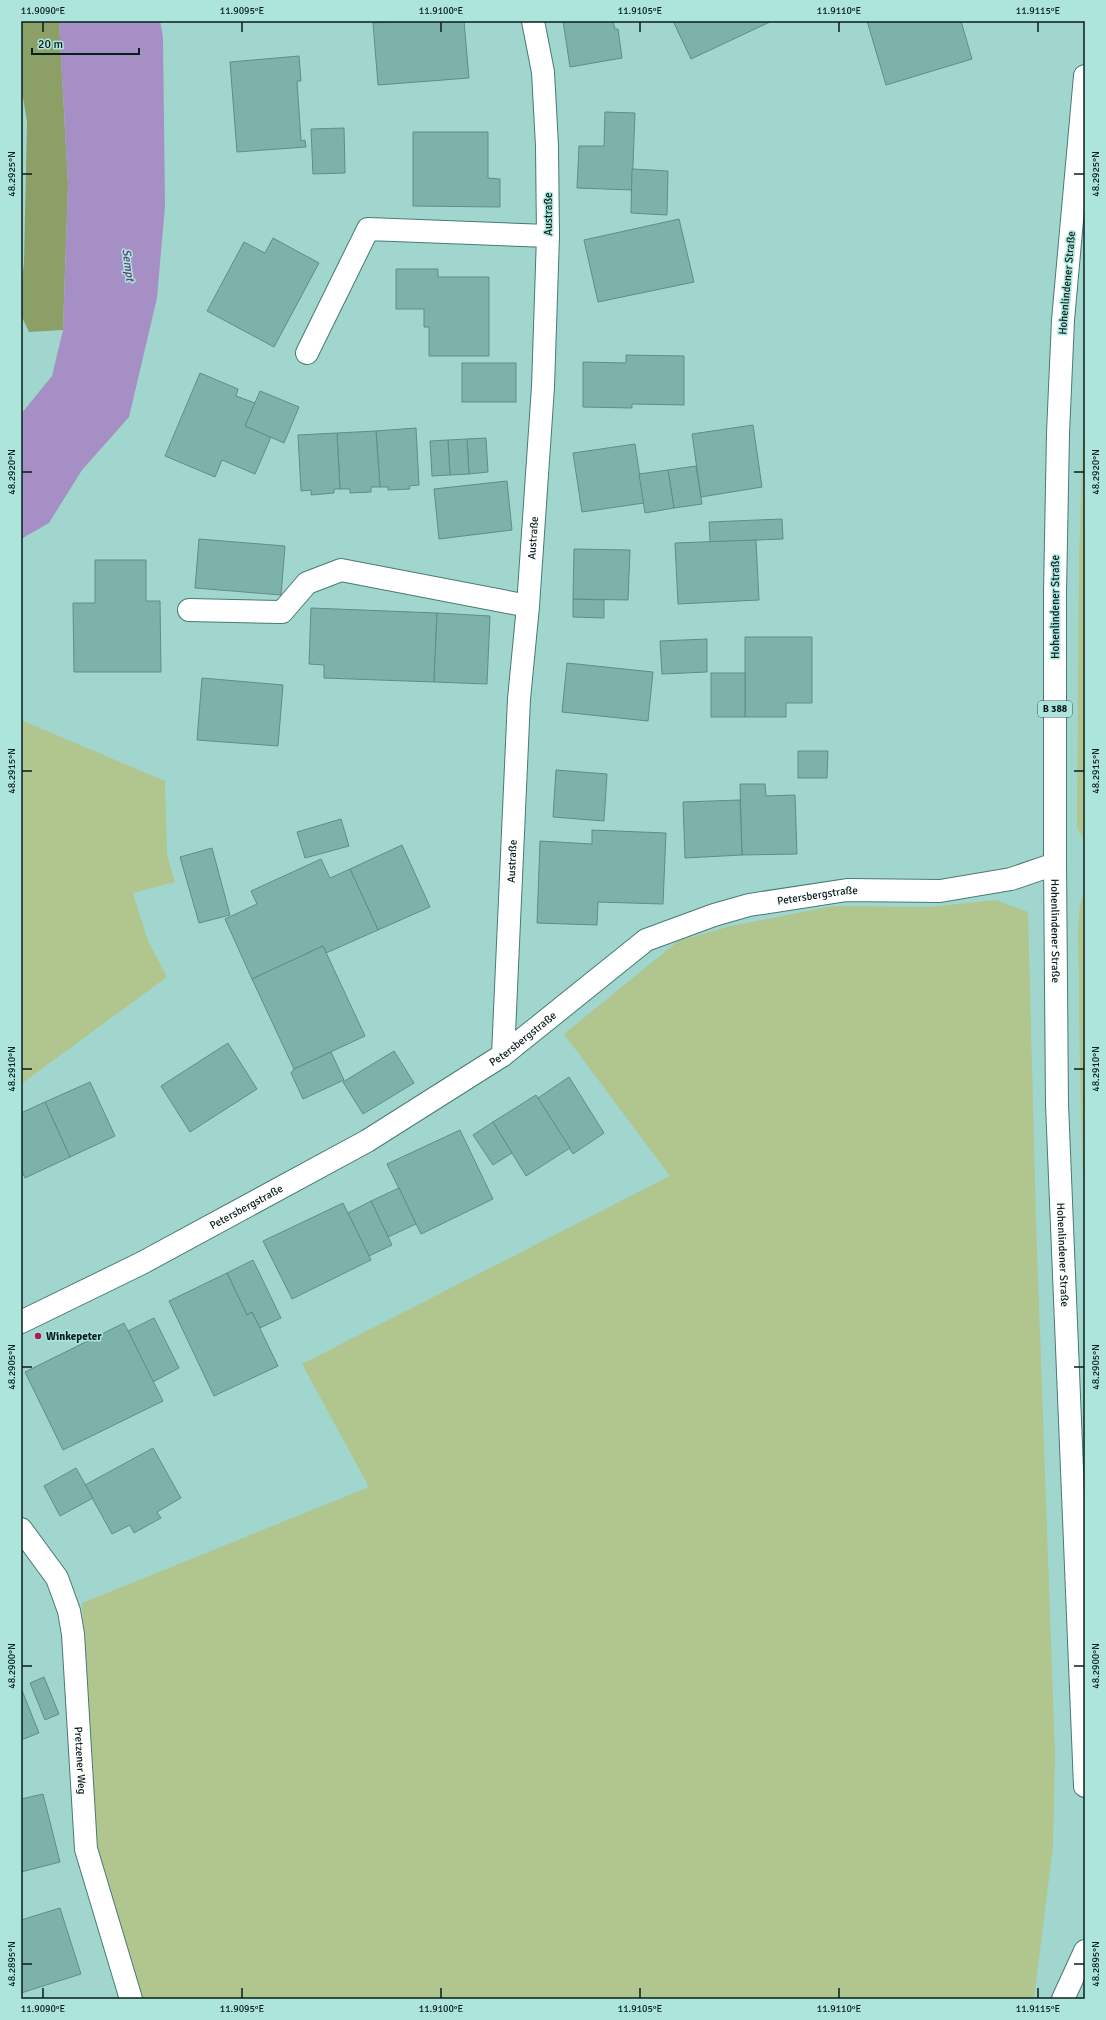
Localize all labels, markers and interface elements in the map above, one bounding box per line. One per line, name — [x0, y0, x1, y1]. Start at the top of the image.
text: 11.9090°E — [21, 5, 66, 17]
text: 11.9095°E — [220, 5, 265, 17]
text: 11.9100°E — [419, 5, 464, 17]
text: 11.9105°E — [618, 5, 663, 17]
text: 11.9110°E — [817, 5, 862, 17]
text: 11.9115°E — [1016, 5, 1061, 17]
scale bar — [32, 30, 139, 56]
text: 20 m — [38, 37, 63, 52]
text: 48.2925°N — [6, 151, 18, 197]
text: 48.2925°N — [1090, 151, 1102, 197]
street label: Austraße — [542, 192, 555, 236]
street label: Hohenlindener Straße — [1056, 231, 1078, 335]
water label: Sempt — [119, 248, 138, 284]
text: 48.2920°N — [6, 449, 18, 495]
text: 48.2920°N — [1090, 449, 1102, 495]
street label: Austraße — [525, 516, 541, 560]
street label: Hohenlindener Straße — [1049, 555, 1062, 659]
road number: B 388 — [1038, 701, 1072, 717]
text: 48.2915°N — [6, 748, 18, 794]
text: 48.2915°N — [1090, 748, 1102, 794]
street label: Austraße — [504, 839, 519, 883]
street label: Hohenlindener Straße — [1049, 879, 1062, 983]
street label: Petersbergstraße — [776, 883, 858, 907]
street label: Petersbergstraße — [487, 1008, 559, 1069]
text: 48.2910°N — [6, 1046, 18, 1092]
text: 48.2910°N — [1090, 1046, 1102, 1092]
street label: Petersbergstraße — [207, 1181, 285, 1232]
street label: Hohenlindener Straße — [1055, 1202, 1072, 1307]
place label: Winkepeter — [46, 1330, 102, 1343]
marker: Winkepeter — [33, 1331, 43, 1341]
text: 48.2905°N — [6, 1344, 18, 1390]
text: 48.2905°N — [1090, 1344, 1102, 1390]
text: 48.2900°N — [6, 1643, 18, 1689]
text: 48.2900°N — [1090, 1643, 1102, 1689]
street label: Pretzener Weg — [72, 1726, 89, 1795]
text: 48.2895°N — [6, 1941, 18, 1987]
text: 48.2895°N — [1090, 1941, 1102, 1987]
text: 11.9090°E — [21, 2003, 66, 2015]
text: 11.9095°E — [220, 2003, 265, 2015]
text: 11.9100°E — [419, 2003, 464, 2015]
text: 11.9105°E — [618, 2003, 663, 2015]
text: 11.9110°E — [817, 2003, 862, 2015]
text: 11.9115°E — [1016, 2003, 1061, 2015]

